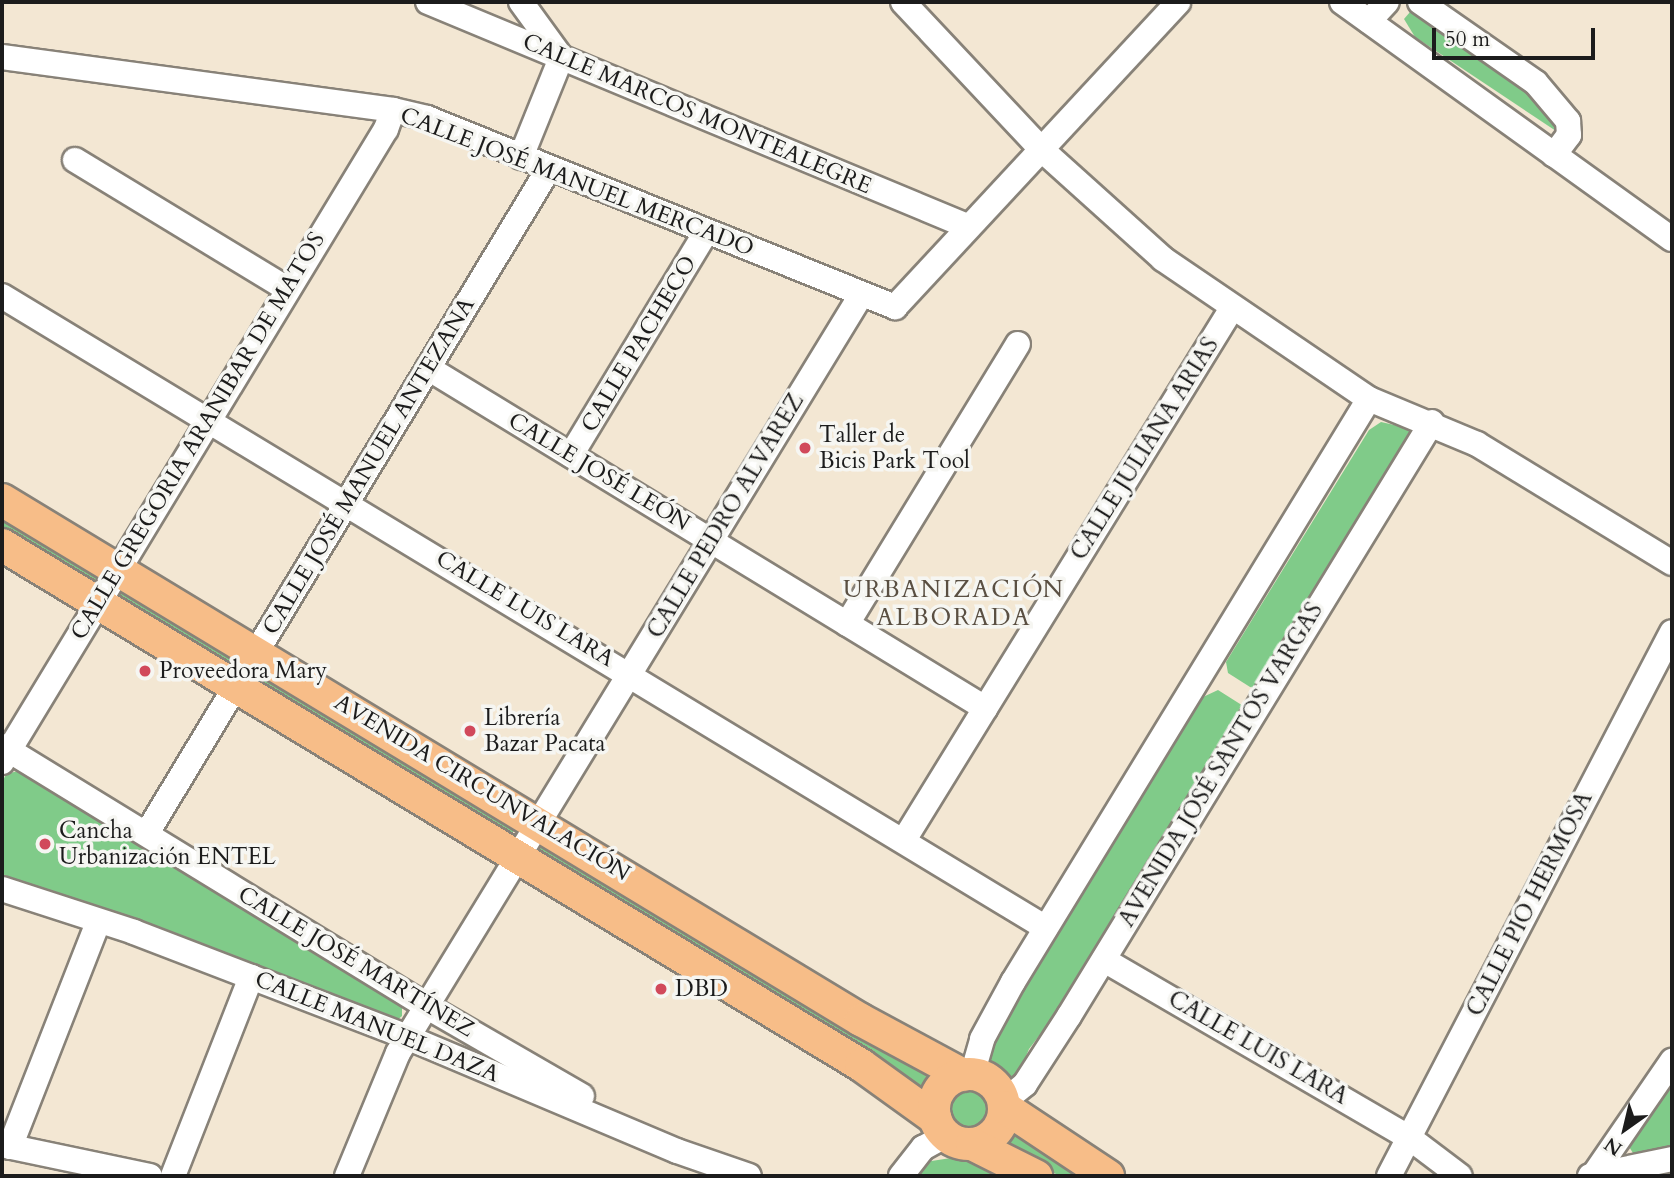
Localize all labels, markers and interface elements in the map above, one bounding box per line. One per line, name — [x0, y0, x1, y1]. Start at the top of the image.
scale bar — [1436, 14, 1599, 58]
text: 50 m — [1445, 25, 1490, 54]
street label: CALLE MARCOS MONTEALEGRE — [518, 28, 876, 200]
street label: CALLE JOSÉ MANUEL MERCADO — [396, 102, 758, 262]
street label: CALLE GREGORIA ARANIBAR DE MATOS — [65, 227, 331, 645]
street label: CALLE PACHECO — [576, 251, 702, 437]
street label: CALLE JOSÉ MANUEL ANTEZANA — [257, 293, 481, 639]
street label: CALLE JULIANA ARIAS — [1065, 333, 1225, 565]
street label: CALLE PEDRO ALVAREZ — [642, 389, 810, 643]
street label: CALLE JOSÉ LEÓN — [503, 407, 695, 537]
place label: Taller de Bicis Park Tool — [819, 421, 970, 475]
marker: Taller de Bicis Park Tool — [797, 440, 813, 456]
street label: CALLE LUIS LARA — [431, 545, 619, 673]
district label: URBANIZACIÓN ALBORADA — [844, 576, 1064, 632]
street label: AVENIDA JOSÉ SANTOS VARGAS — [1113, 598, 1329, 932]
place label: Proveedora Mary — [159, 657, 327, 685]
marker: Proveedora Mary — [137, 663, 153, 679]
street label: AVENIDA CIRCUNVALACIÓN — [329, 689, 635, 887]
place label: Librería Bazar Pacata — [484, 704, 606, 758]
marker: Librería Bazar Pacata — [462, 723, 478, 739]
street label: CALLE PIO HERMOSA — [1461, 787, 1599, 1021]
place label: Cancha Urbanización ENTEL — [59, 817, 276, 871]
marker: Cancha Urbanización ENTEL — [37, 836, 53, 852]
street label: CALLE JOSÉ MARTÍNEZ — [233, 880, 479, 1044]
street label: CALLE MANUEL DAZA — [251, 965, 503, 1089]
place label: DBD — [675, 975, 728, 1003]
marker: DBD — [653, 981, 669, 997]
street label: CALLE LUIS LARA — [1163, 985, 1353, 1111]
north arrow — [1590, 1094, 1660, 1164]
text: N — [1599, 1131, 1627, 1162]

